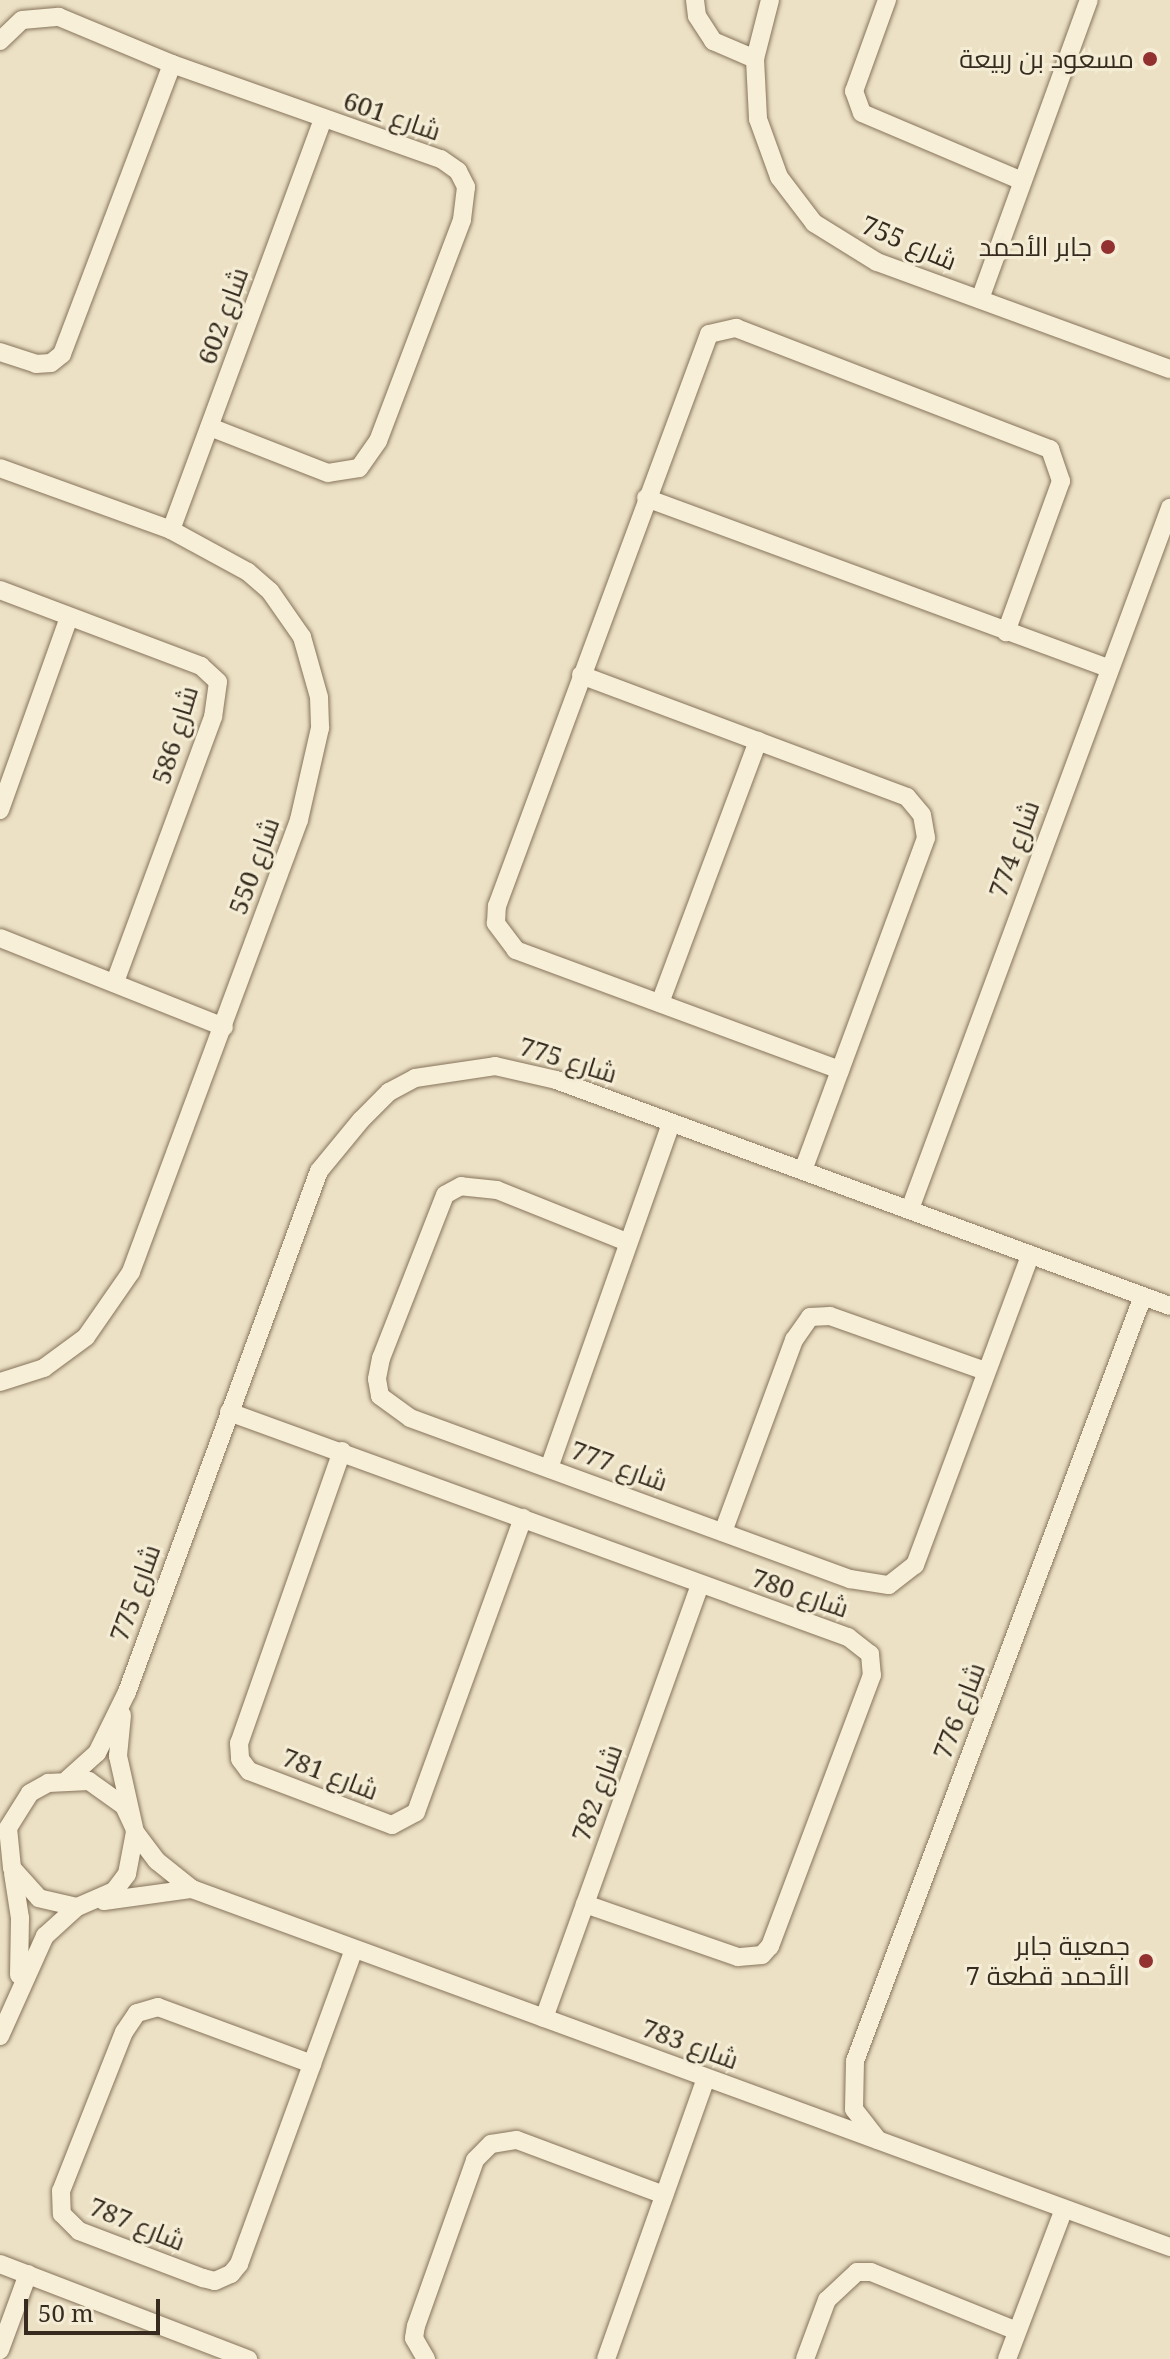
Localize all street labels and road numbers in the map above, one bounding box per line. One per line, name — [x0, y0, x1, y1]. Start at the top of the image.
street label: شارع 601 — [339, 85, 445, 147]
street label: شارع 755 — [857, 209, 961, 277]
street label: شارع 602 — [191, 263, 255, 369]
street label: شارع 586 — [145, 682, 205, 788]
street label: شارع 774 — [982, 796, 1046, 902]
street label: شارع 550 — [222, 813, 286, 919]
street label: شارع 775 — [515, 1030, 621, 1090]
street label: شارع 777 — [566, 1434, 672, 1498]
street label: شارع 775 — [103, 1540, 167, 1646]
street label: شارع 780 — [747, 1562, 853, 1624]
street label: شارع 776 — [926, 1658, 992, 1764]
street label: شارع 782 — [565, 1740, 629, 1846]
street label: شارع 781 — [277, 1741, 383, 1807]
street label: شارع 783 — [637, 2012, 743, 2076]
street label: شارع 787 — [84, 2191, 190, 2257]

